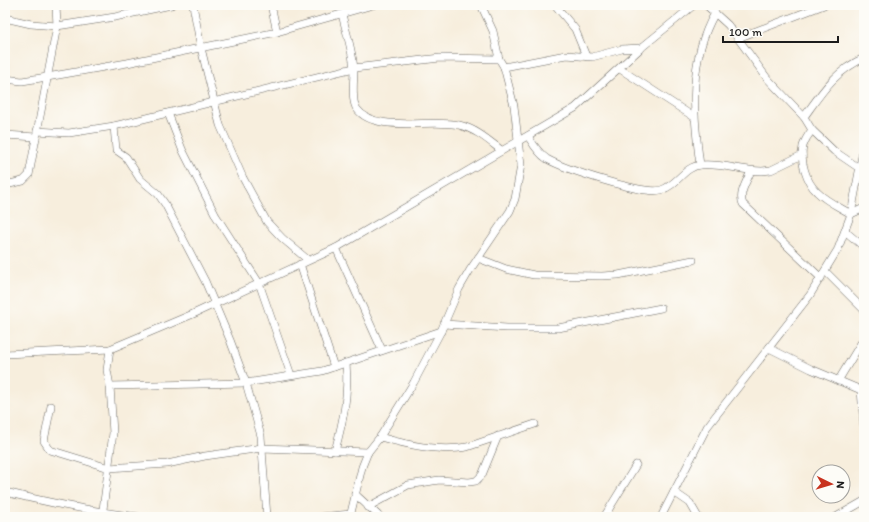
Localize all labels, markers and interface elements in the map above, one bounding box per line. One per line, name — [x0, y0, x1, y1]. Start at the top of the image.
scale bar — [723, 18, 838, 44]
text: 100 m — [729, 25, 762, 39]
north arrow — [811, 464, 851, 504]
text: N — [834, 481, 847, 489]

